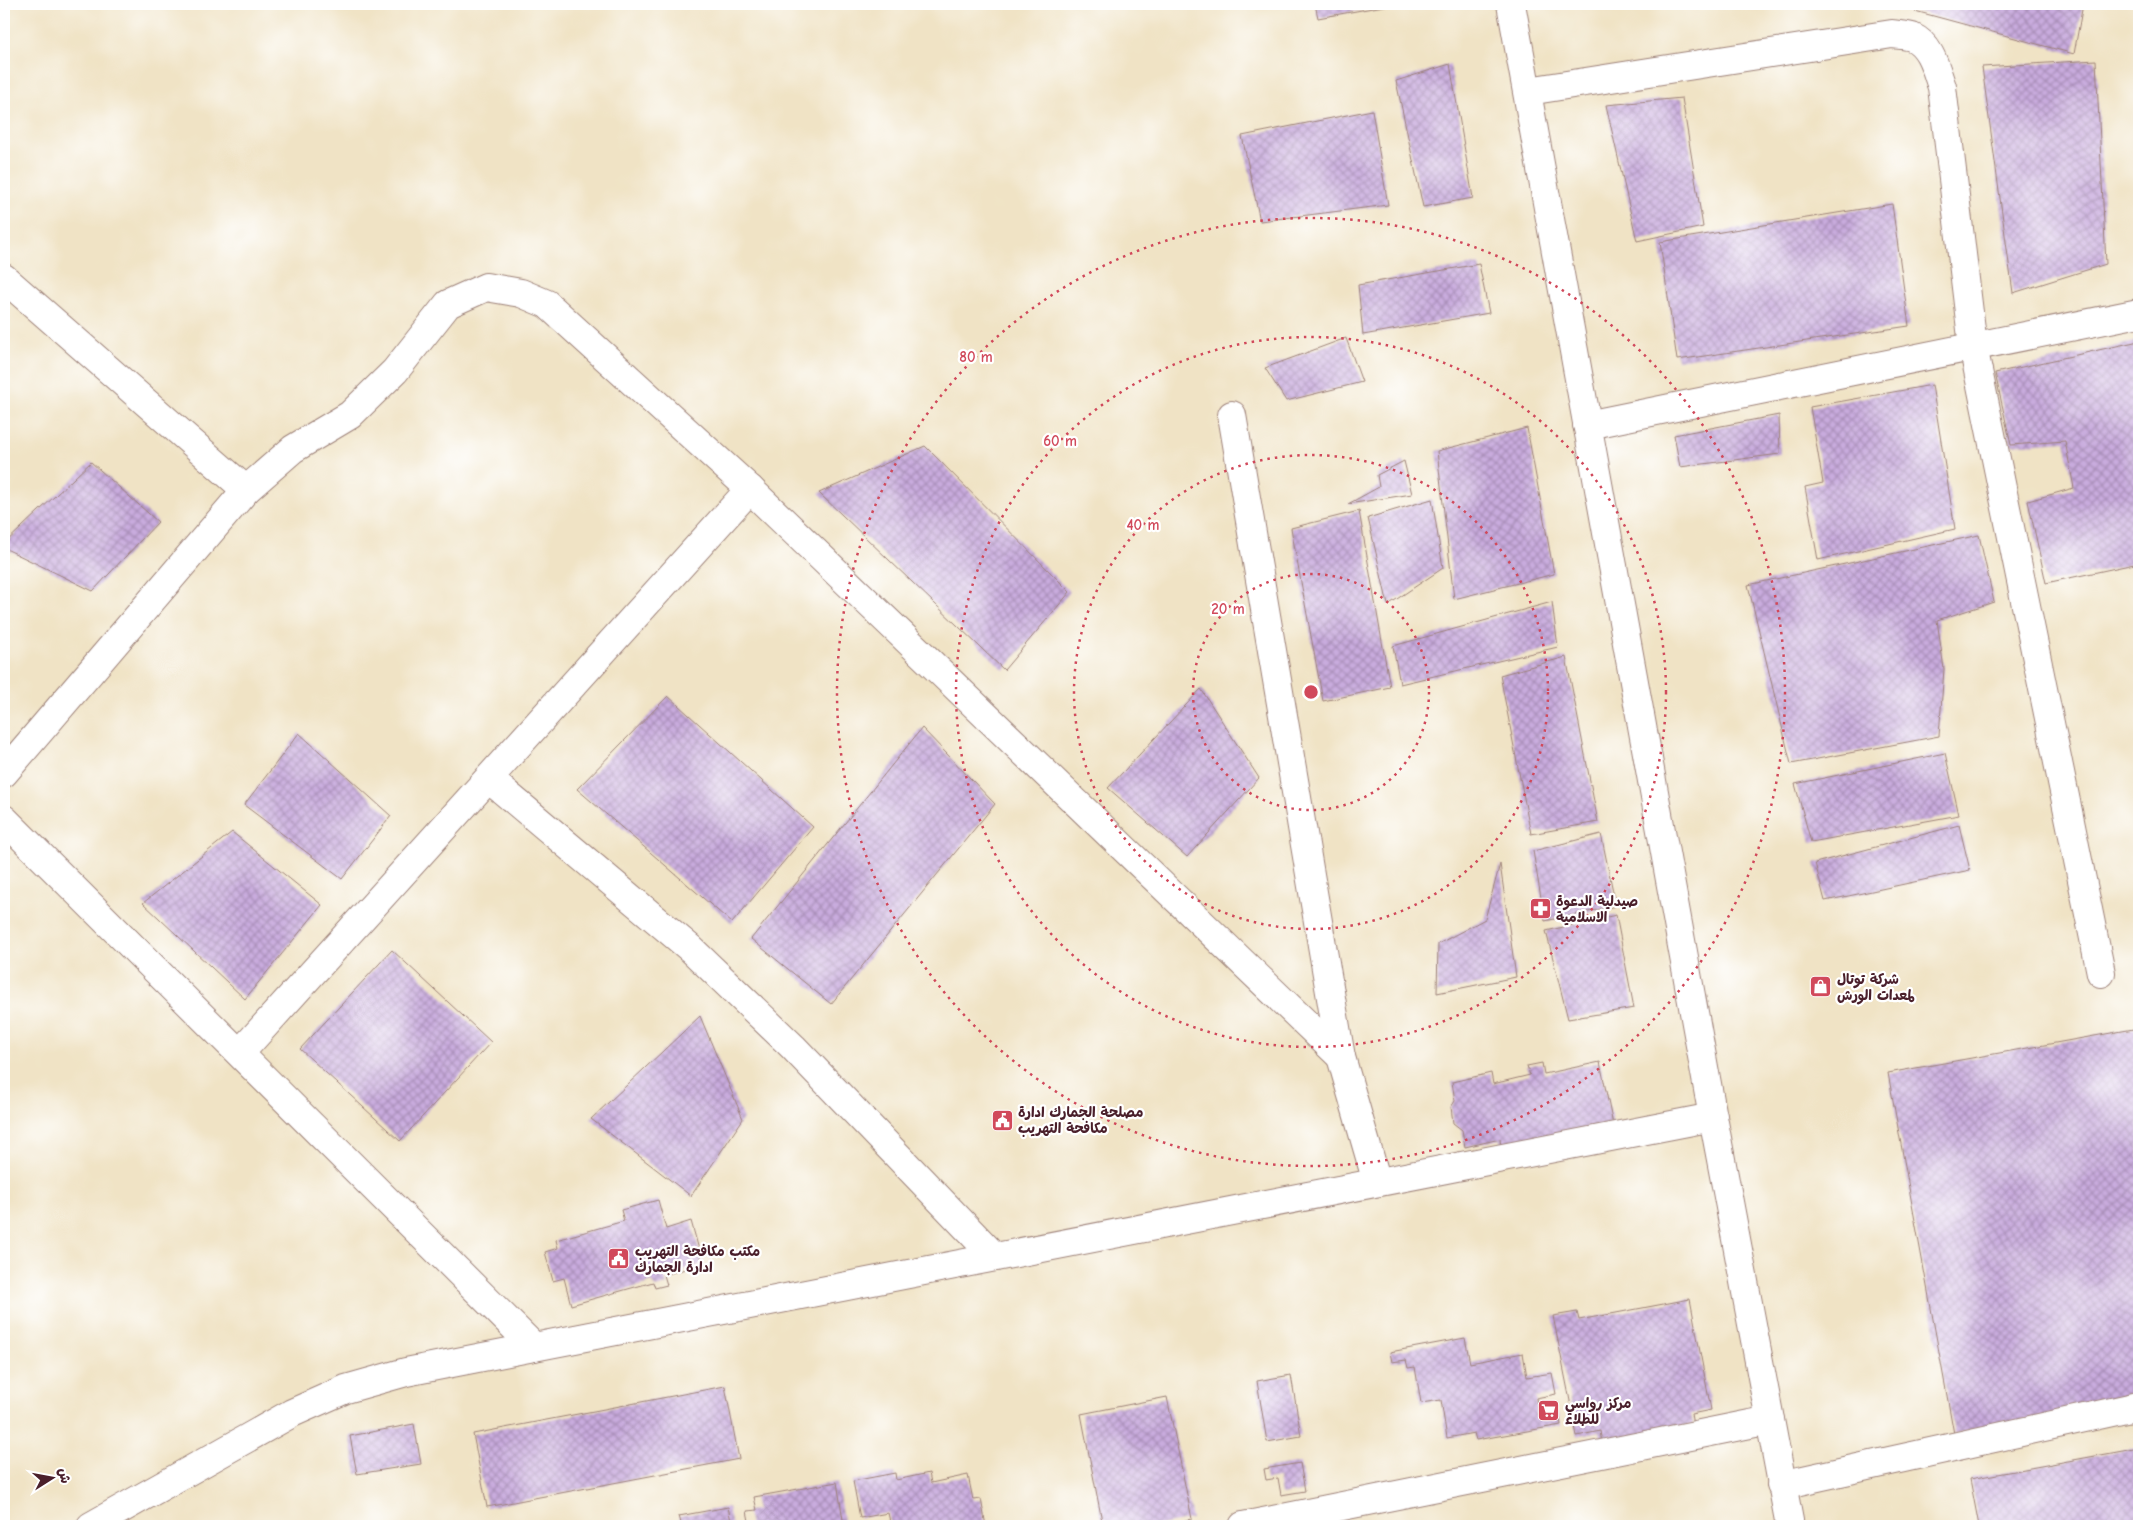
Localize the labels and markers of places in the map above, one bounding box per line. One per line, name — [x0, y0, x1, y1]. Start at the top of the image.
centre of rings — [1302, 683, 1320, 701]
place label: صيدلية الدعوة الاسلامية — [1556, 893, 1638, 926]
pharmacy icon: صيدلية الدعوة الاسلامية — [1528, 897, 1552, 921]
place label: شركة توتال لمعدات الورش — [1837, 971, 1915, 1005]
shop icon: شركة توتال لمعدات الورش — [1809, 975, 1833, 999]
place label: مصلحة الجمارك ادارة مكافحة التهريب — [1018, 1104, 1143, 1137]
public building icon: مصلحة الجمارك ادارة مكافحة التهريب — [990, 1108, 1014, 1132]
place label: مكتب مكافحة التهريب ادارة الجمارك — [635, 1243, 760, 1276]
public building icon: مكتب مكافحة التهريب ادارة الجمارك — [607, 1247, 631, 1271]
place label: مركز رواسي للطلاء — [1565, 1395, 1631, 1428]
supermarket icon: مركز رواسي للطلاء — [1537, 1399, 1561, 1423]

